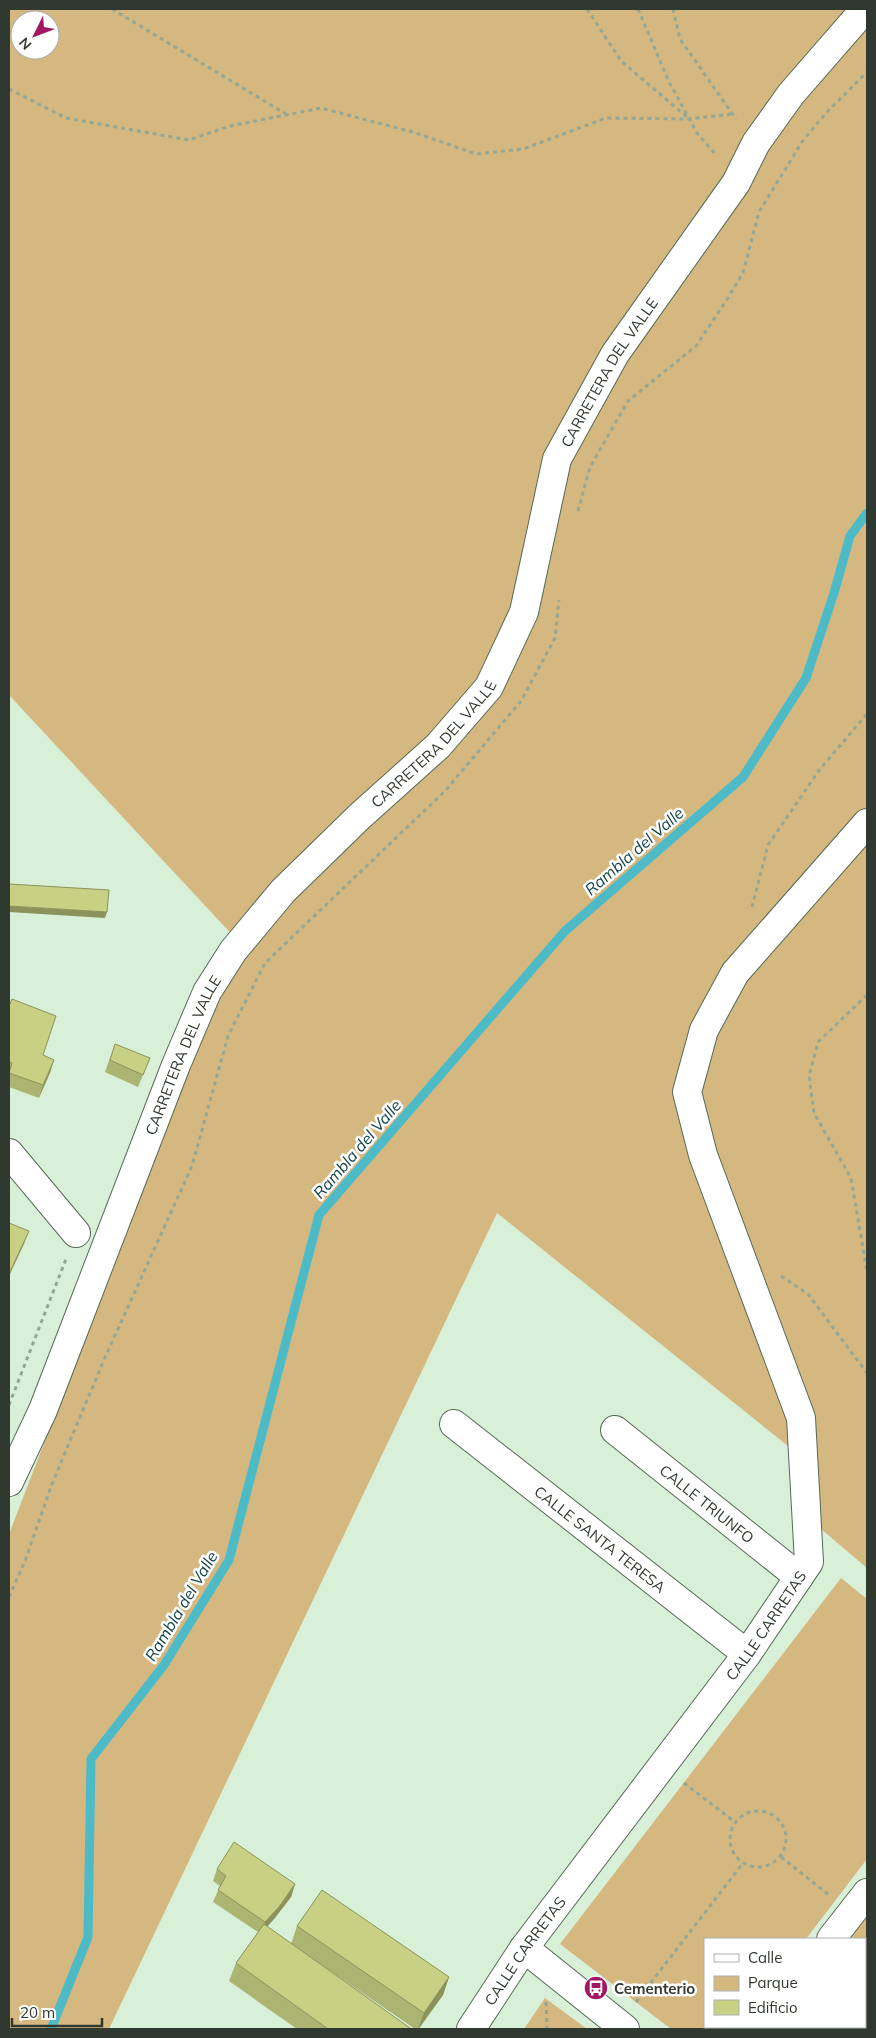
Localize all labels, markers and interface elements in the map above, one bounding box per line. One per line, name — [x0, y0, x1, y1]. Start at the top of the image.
north arrow — [10, 10, 60, 60]
text: N — [15, 34, 36, 54]
street label: CARRETERA DEL VALLE — [556, 294, 662, 450]
street label: CARRETERA DEL VALLE — [367, 677, 500, 811]
water label: Rambla del Valle — [581, 802, 688, 899]
street label: CARRETERA DEL VALLE — [140, 971, 225, 1138]
water label: Rambla del Valle — [309, 1095, 406, 1202]
street label: CALLE TRIUNFO — [656, 1460, 758, 1547]
street label: CALLE SANTA TERESA — [531, 1481, 670, 1596]
water label: Rambla del Valle — [140, 1547, 222, 1664]
street label: CALLE CARRETAS — [721, 1567, 810, 1684]
street label: CALLE CARRETAS — [480, 1892, 569, 2009]
legend — [704, 1938, 866, 2028]
text: Calle — [748, 1948, 782, 1967]
text: Parque — [748, 1973, 798, 1992]
bus stop icon: Cementerio — [583, 1975, 609, 2001]
place label: Cementerio — [614, 1979, 695, 1998]
scale bar — [12, 1996, 102, 2028]
text: Edificio — [748, 1998, 798, 2017]
text: 20 m — [20, 2003, 55, 2022]

